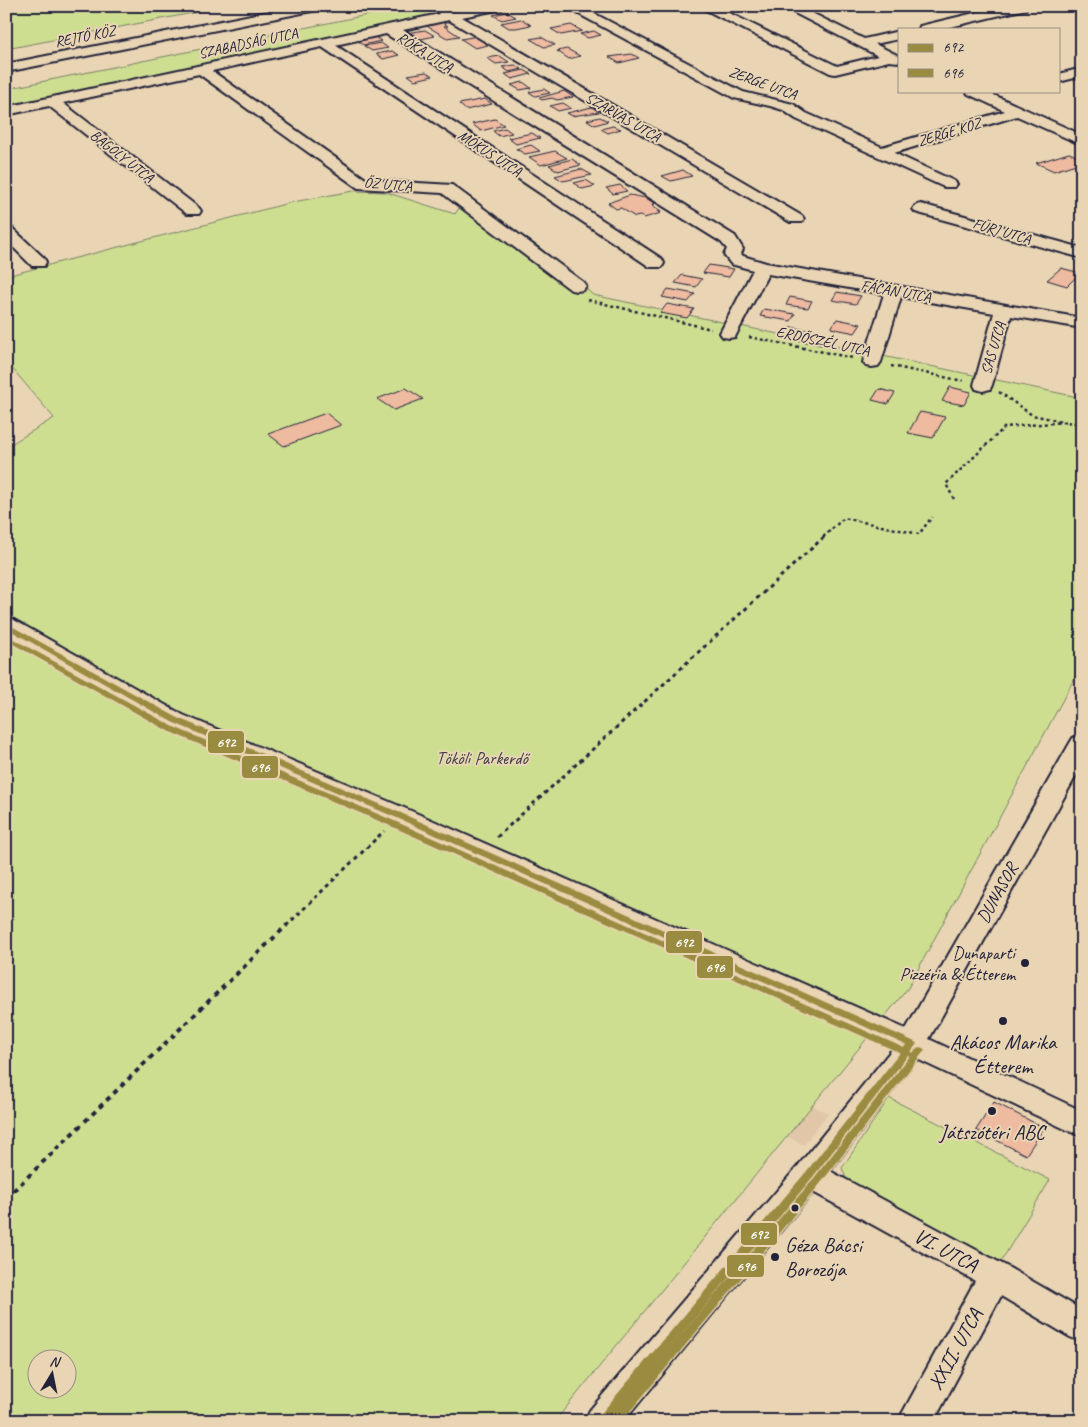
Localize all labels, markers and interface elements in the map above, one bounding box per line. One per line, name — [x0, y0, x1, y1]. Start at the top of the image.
street label: REJTŐ KÖZ — [53, 21, 119, 52]
street label: SZABADSÁG UTCA — [197, 24, 300, 63]
street label: RÓKA UTCA — [393, 28, 457, 77]
legend — [898, 28, 1060, 92]
text: 692 — [943, 38, 965, 57]
street label: ZERGE UTCA — [726, 62, 801, 105]
text: 696 — [943, 64, 965, 83]
street label: SZARVAS UTCA — [582, 88, 665, 147]
street label: ZERGE KÖZ — [915, 113, 985, 151]
street label: BAGOLY UTCA — [86, 126, 158, 188]
street label: MÓKUS UTCA — [454, 126, 526, 181]
street label: ŐZ UTCA — [363, 173, 413, 196]
street label: FÜRJ UTCA — [971, 214, 1034, 249]
street label: FÁCÁN UTCA — [859, 276, 933, 307]
street label: SAS UTCA — [977, 319, 1010, 377]
street label: ERDŐSZÉL UTCA — [774, 322, 872, 361]
line badge: 692 — [207, 730, 245, 754]
text: 692 — [216, 734, 237, 751]
park label: Tököli Parkerdő — [436, 747, 531, 769]
line badge: 696 — [241, 755, 279, 779]
text: 696 — [250, 759, 271, 776]
street label: DUNASOR — [972, 857, 1023, 927]
line badge: 692 — [665, 930, 703, 954]
text: 692 — [674, 934, 695, 951]
place label: Dunaparti Pizzéria & Étterem — [900, 942, 1018, 985]
line badge: 696 — [696, 955, 734, 979]
marker: Dunaparti Pizzéria & Étterem — [1019, 957, 1031, 969]
text: 696 — [705, 959, 726, 976]
marker: Akácos Marika Étterem — [997, 1015, 1009, 1027]
place label: Akácos Marika Étterem — [950, 1029, 1058, 1079]
marker: Játszótéri ABC — [986, 1105, 998, 1117]
place label: Játszótéri ABC — [938, 1119, 1048, 1145]
unlabelled marker — [790, 1203, 800, 1213]
line badge: 692 — [740, 1222, 778, 1246]
street label: VI. UTCA — [910, 1222, 983, 1278]
text: 692 — [749, 1226, 770, 1243]
place label: Géza Bácsi Borozója — [785, 1232, 865, 1282]
marker: Géza Bácsi Borozója — [769, 1251, 781, 1263]
line badge: 696 — [726, 1254, 765, 1278]
text: 696 — [736, 1258, 757, 1275]
street label: XXII. UTCA — [922, 1303, 988, 1394]
north arrow — [28, 1350, 78, 1400]
text: N — [48, 1353, 62, 1371]

